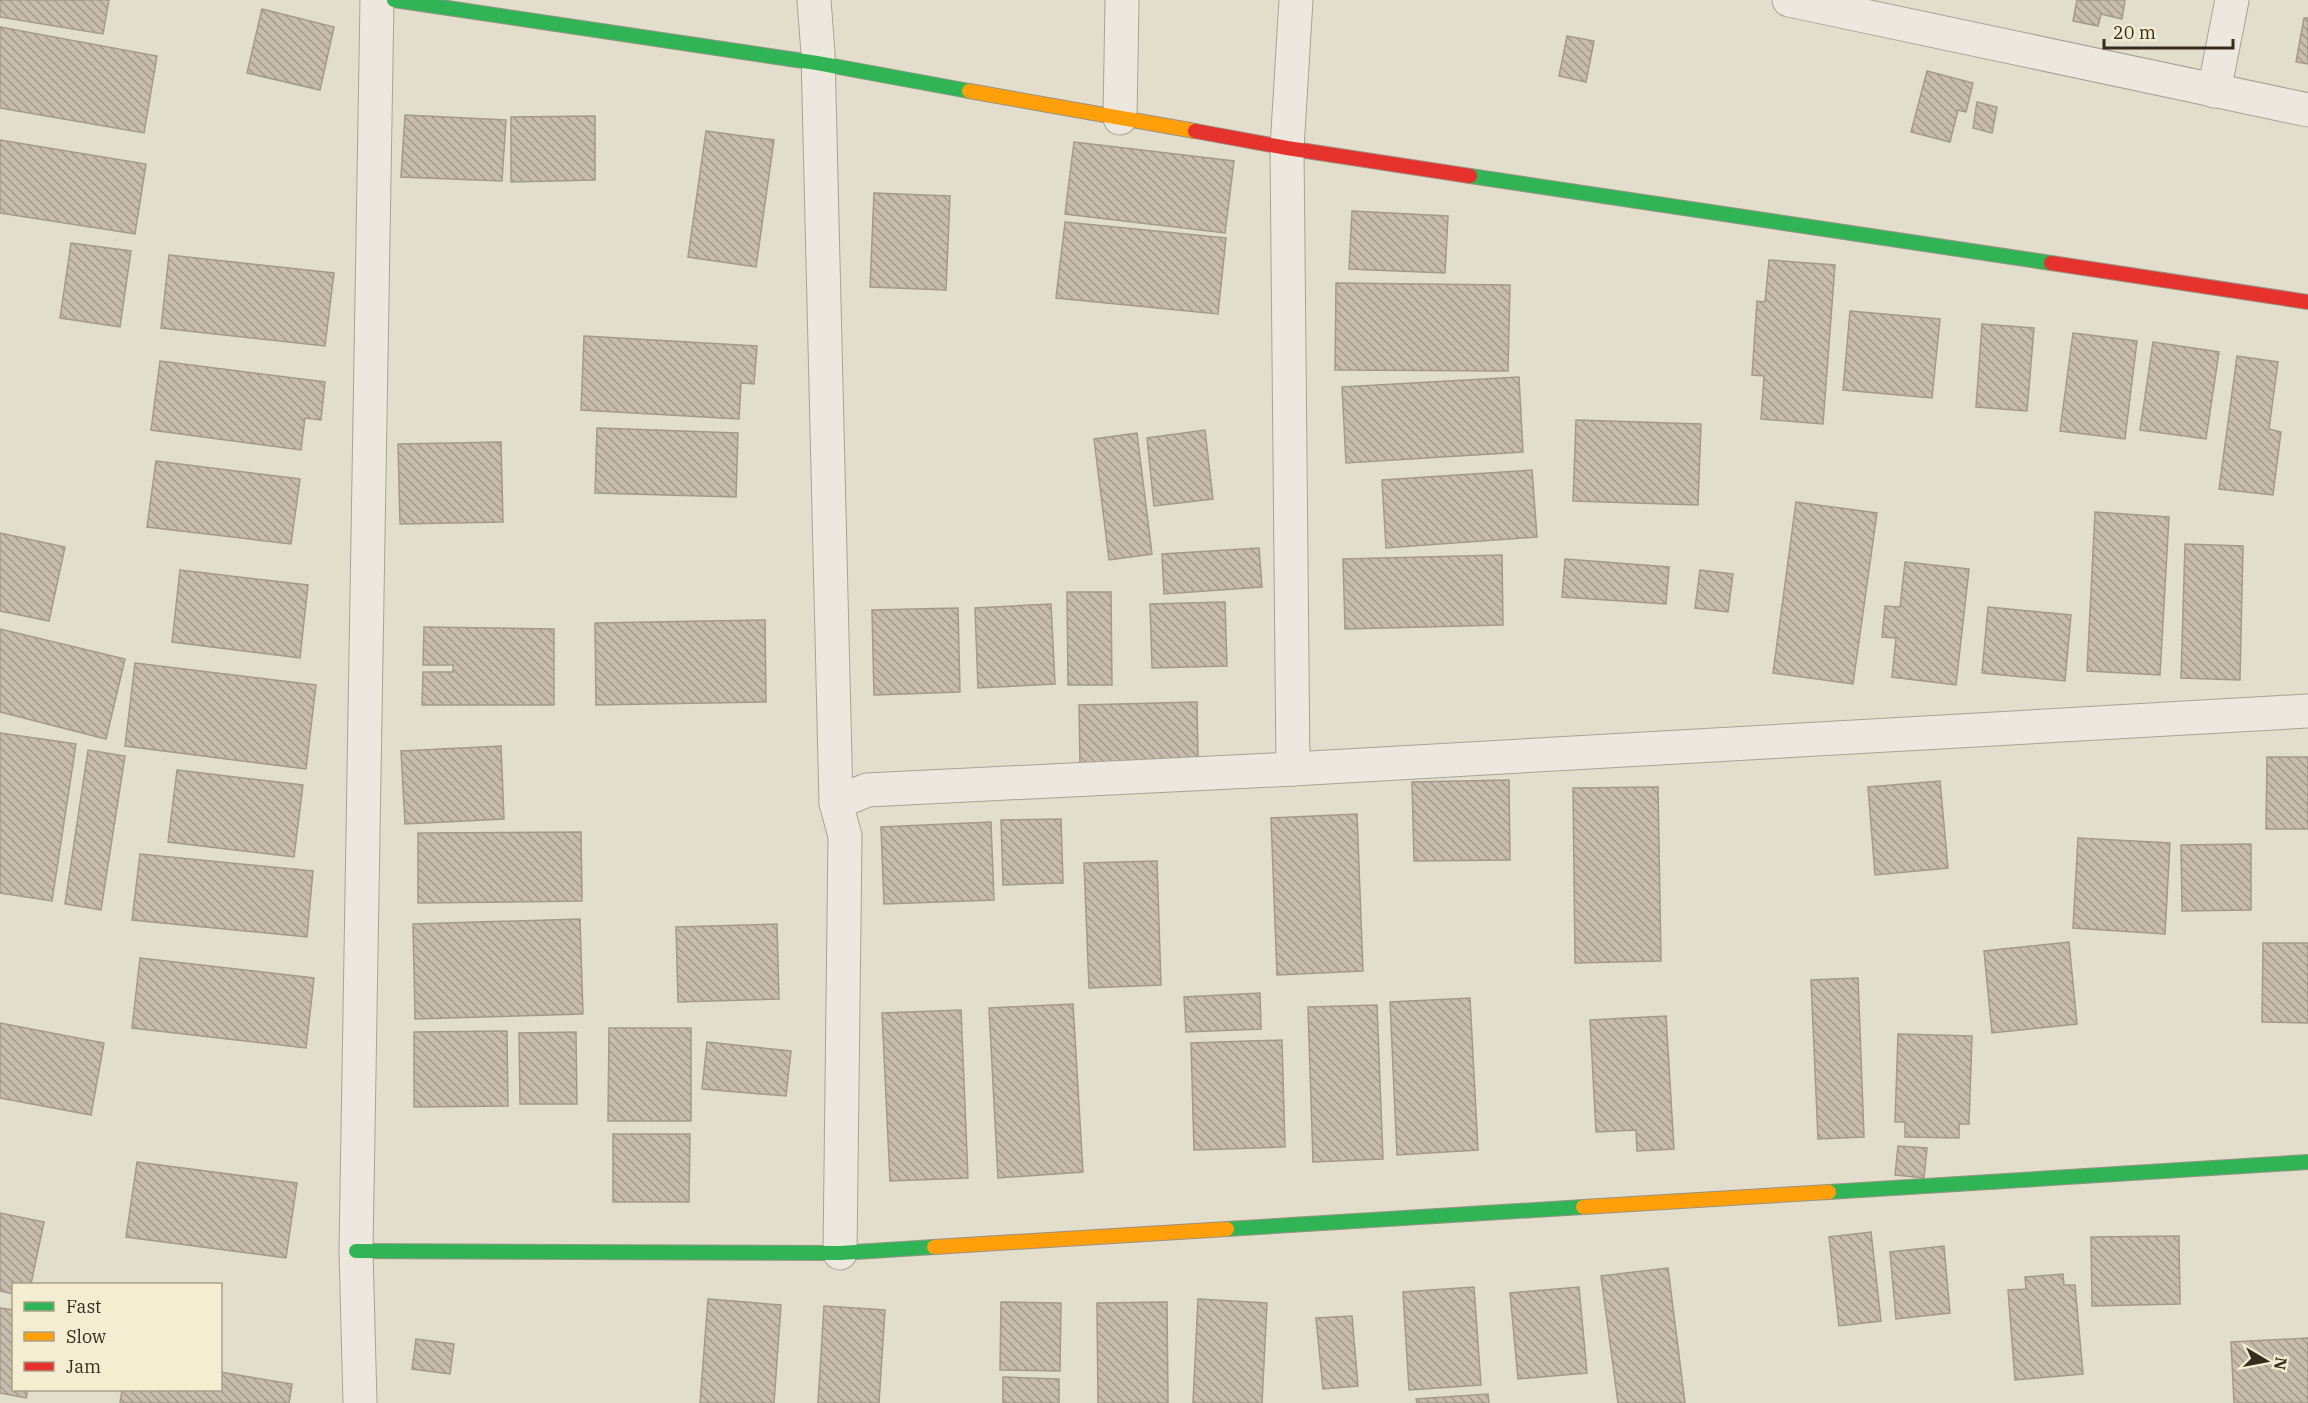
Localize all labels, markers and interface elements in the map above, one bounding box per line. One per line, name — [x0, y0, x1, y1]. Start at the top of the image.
scale bar — [2104, 12, 2233, 50]
text: 20 m — [2113, 21, 2156, 44]
legend — [12, 1283, 222, 1391]
text: Fast — [66, 1295, 101, 1318]
text: Slow — [66, 1325, 106, 1348]
north arrow — [2236, 1331, 2296, 1391]
text: Jam — [66, 1355, 101, 1378]
text: N — [2270, 1356, 2292, 1372]

